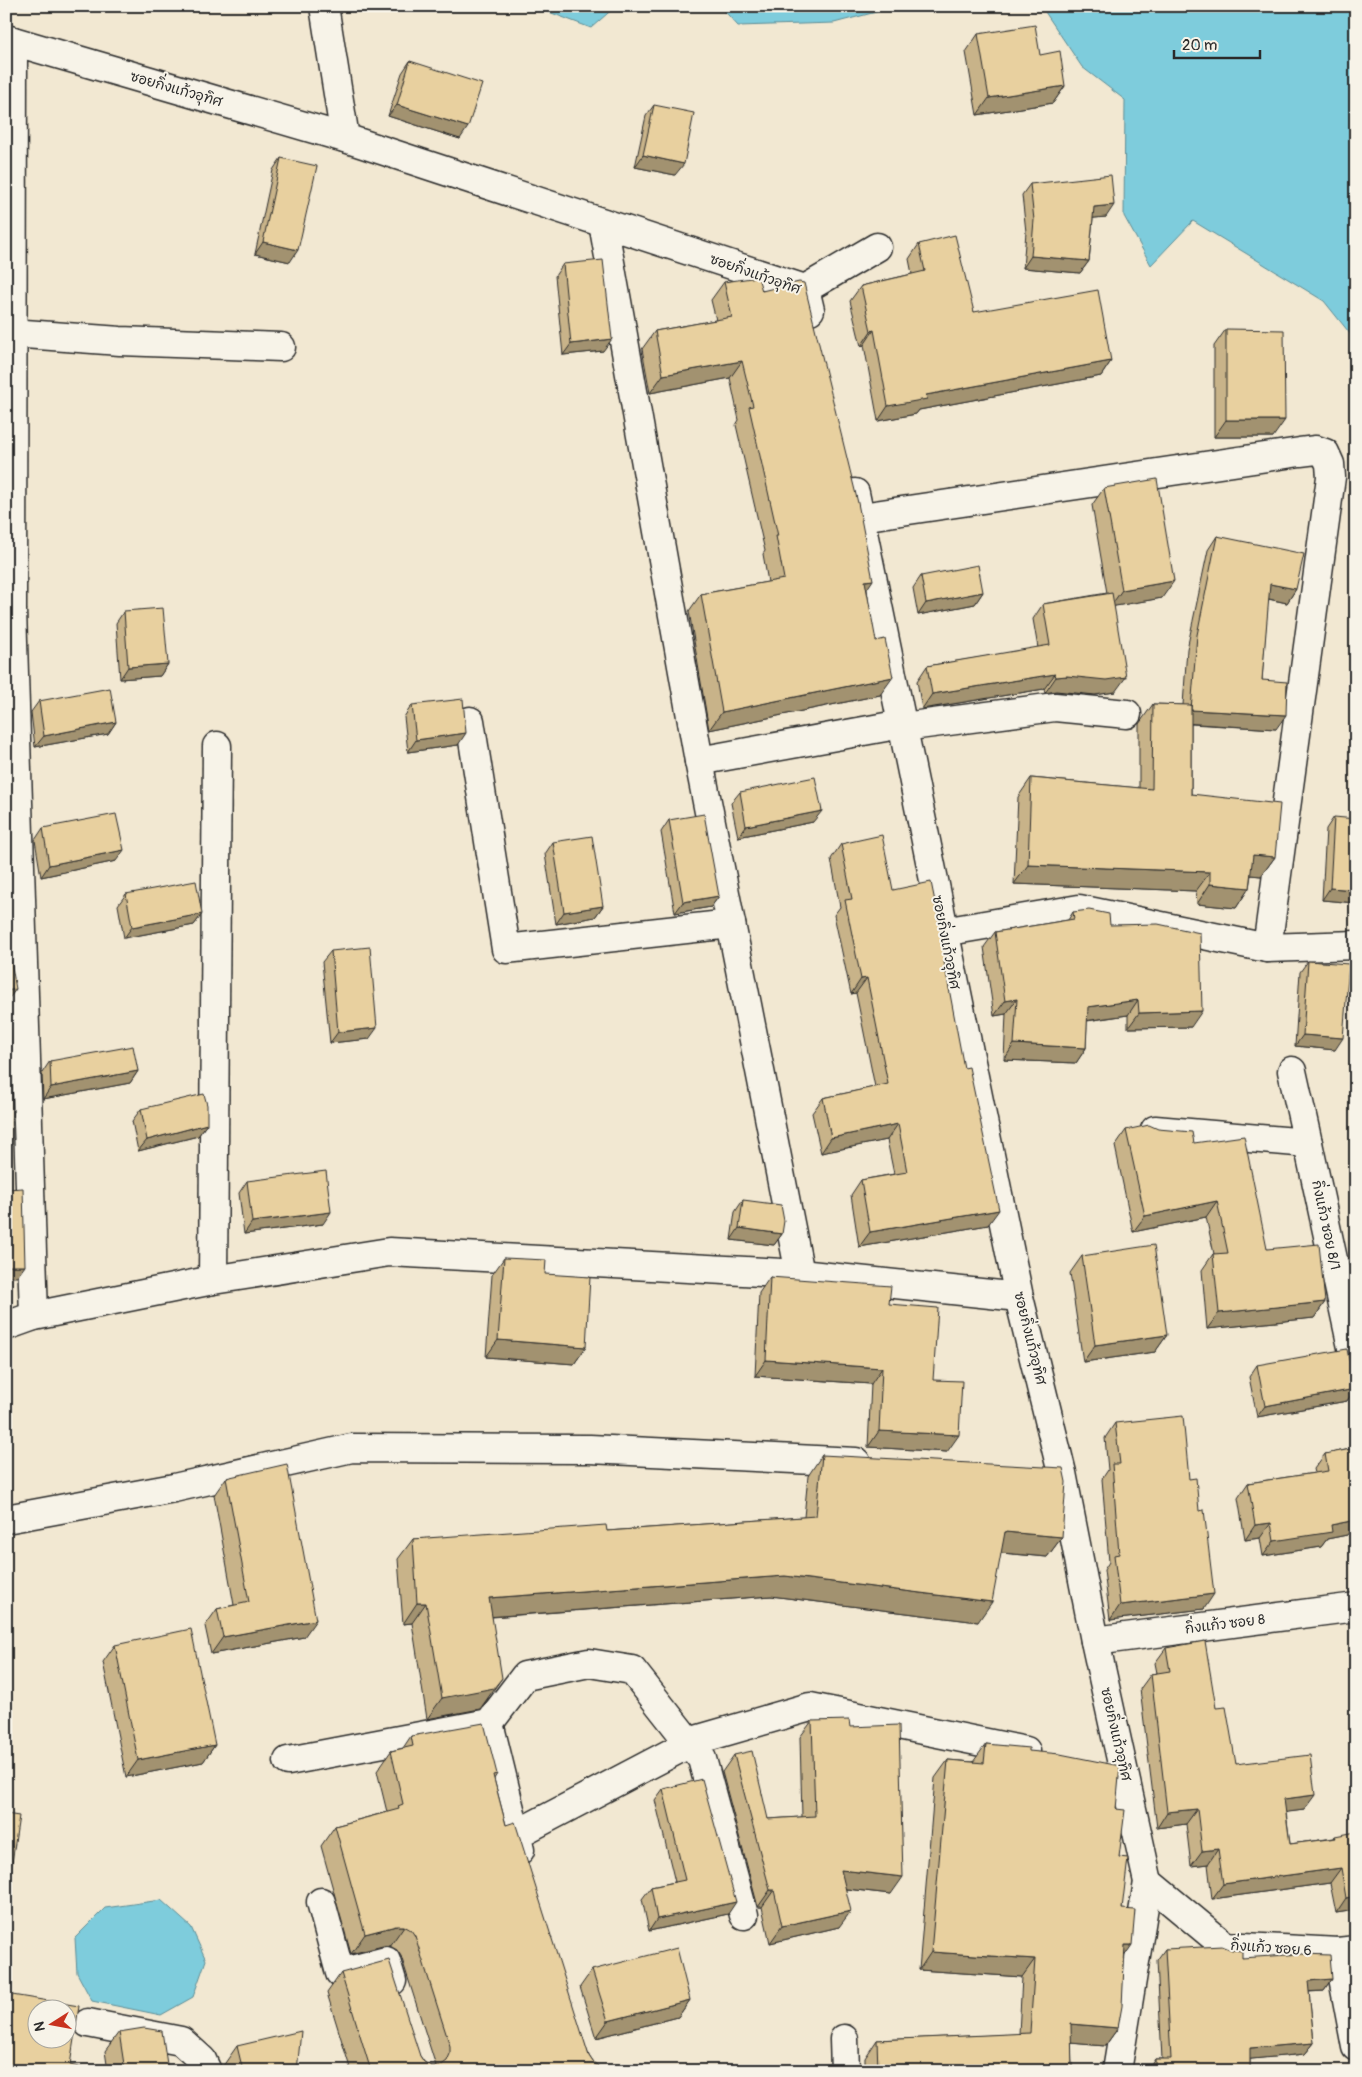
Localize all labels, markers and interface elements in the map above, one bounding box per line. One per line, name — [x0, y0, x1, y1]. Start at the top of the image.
scale bar — [1174, 28, 1261, 60]
text: 20 m — [1182, 36, 1217, 55]
street label: ซอยกิ่งแก้วอุทิศ — [128, 64, 226, 112]
street label: ซอยกิ่งแก้วอุทิศ — [707, 246, 805, 299]
street label: ซอยกิ่งแก้วอุทิศ — [928, 893, 968, 991]
street label: กิ่งแก้ว ซอย 8/1 — [1308, 1178, 1348, 1271]
street label: ซอยกิ่งแก้วอุทิศ — [1009, 1289, 1054, 1387]
street label: กิ่งแก้ว ซอย 8 — [1183, 1606, 1266, 1637]
street label: ซอยกิ่งแก้วอุทิศ — [1096, 1685, 1140, 1783]
street label: กิ่งแก้ว ซอย 6 — [1230, 1932, 1313, 1959]
north arrow — [28, 2000, 78, 2050]
text: N — [30, 2020, 49, 2033]

